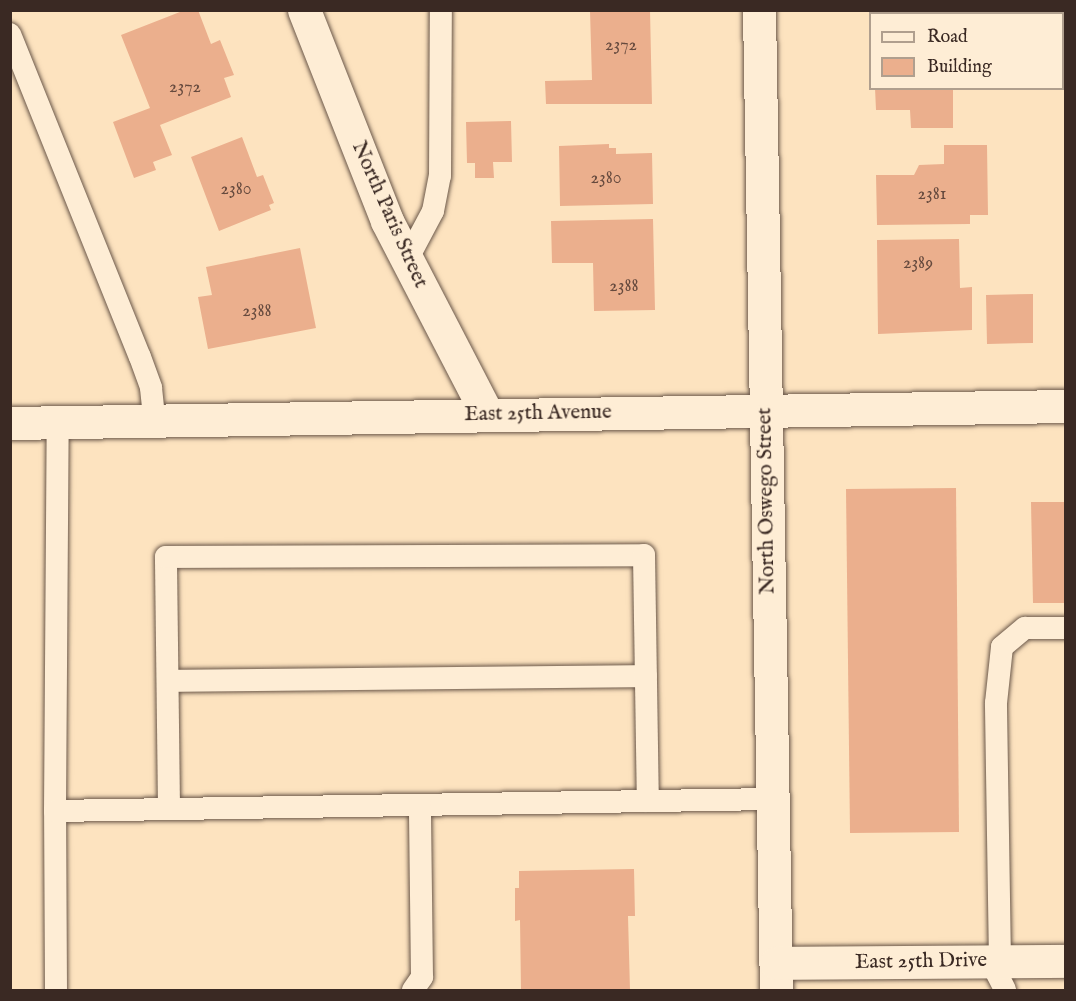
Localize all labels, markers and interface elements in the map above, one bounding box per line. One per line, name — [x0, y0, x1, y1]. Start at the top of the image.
legend — [869, 12, 1064, 90]
text: Road — [927, 26, 968, 49]
house number: 2372 — [605, 35, 637, 57]
text: Building — [927, 56, 992, 79]
house number: 2372 — [169, 77, 201, 99]
street label: North Paris Street — [345, 138, 433, 292]
house number: 2380 — [590, 168, 622, 190]
house number: 2380 — [220, 179, 252, 201]
house number: 2381 — [918, 184, 946, 206]
house number: 2389 — [903, 253, 933, 275]
house number: 2388 — [609, 276, 639, 298]
house number: 2388 — [242, 301, 272, 323]
street label: East 25th Avenue — [464, 400, 612, 428]
street label: North Oswego Street — [753, 407, 781, 595]
street label: East 25th Drive — [855, 948, 987, 976]

